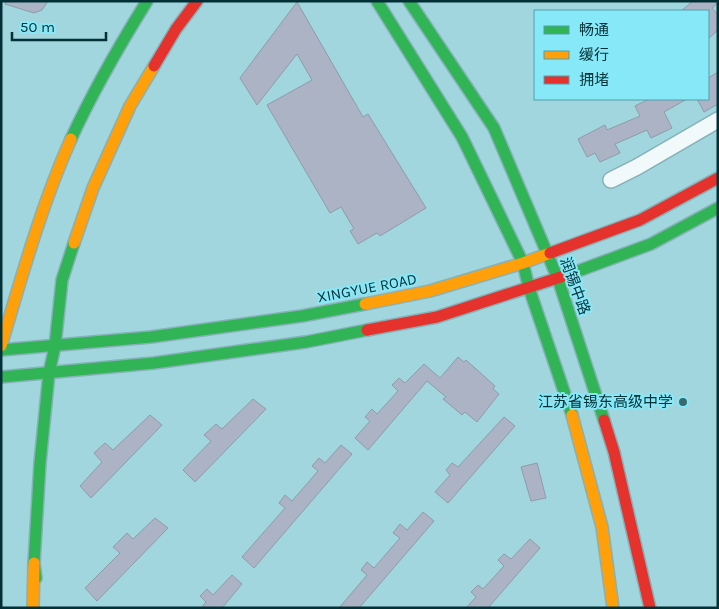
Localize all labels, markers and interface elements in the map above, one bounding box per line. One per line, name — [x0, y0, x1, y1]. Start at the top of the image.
scale bar — [12, 10, 106, 42]
legend — [534, 10, 709, 100]
text: 50 m — [20, 18, 55, 36]
text: 畅通 — [579, 21, 609, 39]
text: 缓行 — [579, 46, 609, 64]
text: 拥堵 — [579, 71, 609, 89]
street label: 润锡中路 — [556, 255, 594, 317]
street label: XINGYUE ROAD — [316, 270, 418, 306]
place label: 江苏省锡东高级中学 — [538, 393, 673, 411]
marker: 江苏省锡东高级中学 — [677, 396, 689, 408]

